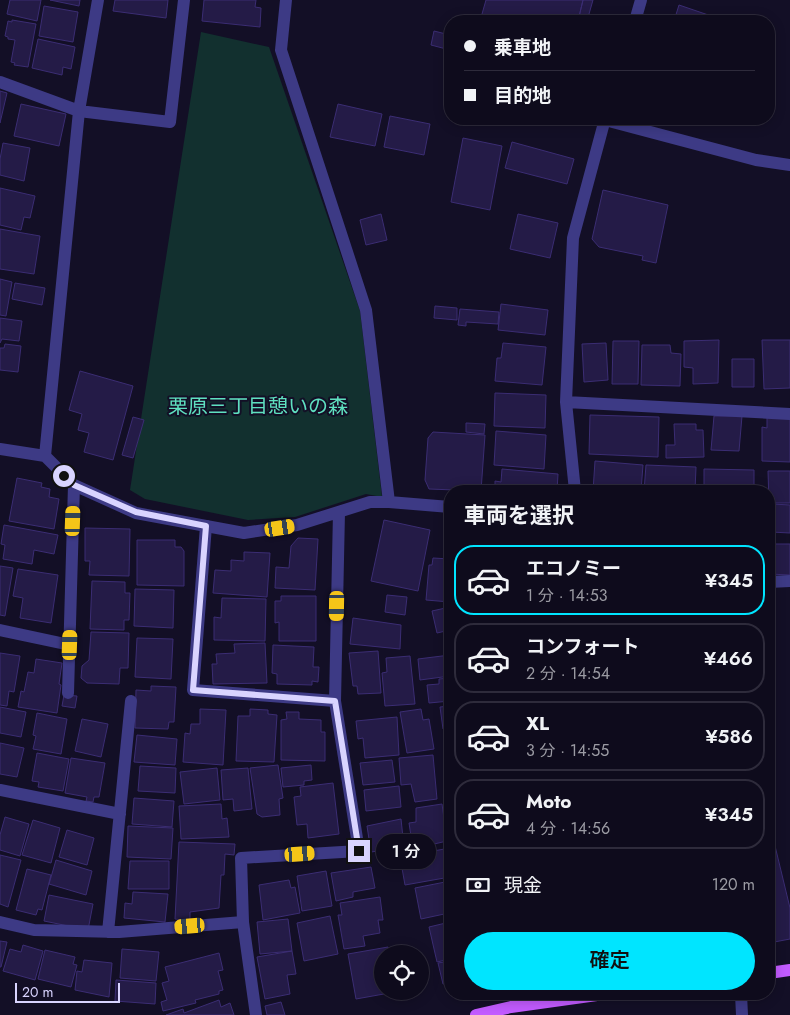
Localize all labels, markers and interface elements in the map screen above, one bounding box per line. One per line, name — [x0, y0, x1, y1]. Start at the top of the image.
text: 乗車地 — [494, 34, 551, 61]
text: 目的地 — [494, 82, 551, 109]
park label: 栗原三丁目憩いの森 — [168, 392, 348, 421]
route start — [53, 465, 75, 487]
text: 車両を選択 — [464, 499, 574, 531]
car — [64, 506, 81, 536]
car — [264, 518, 295, 538]
text: エコノミー — [526, 555, 621, 582]
icon: car — [466, 558, 511, 603]
text: ¥345 — [705, 567, 753, 594]
text: 1 分 · 14:53 — [526, 584, 608, 607]
car — [329, 591, 344, 621]
car — [61, 630, 78, 660]
text: コンフォート — [526, 633, 639, 660]
icon: car — [466, 636, 511, 681]
text: ¥466 — [704, 645, 753, 672]
text: 2 分 · 14:54 — [526, 662, 610, 685]
text: XL — [526, 710, 549, 737]
icon: car — [466, 714, 511, 759]
text: ¥586 — [705, 723, 753, 750]
text: 3 分 · 14:55 — [526, 739, 609, 762]
text: Moto — [526, 788, 571, 815]
icon: car — [466, 792, 511, 837]
text: ¥345 — [705, 801, 753, 828]
text: 4 分 · 14:56 — [526, 817, 610, 840]
callout: 1 分 — [376, 834, 436, 868]
route end — [348, 840, 370, 862]
text: 1 分 — [392, 840, 420, 863]
car — [284, 845, 315, 863]
icon: cash — [464, 871, 492, 899]
text: 現金 — [504, 872, 542, 899]
text: 120 m — [712, 873, 755, 896]
car — [174, 917, 205, 935]
button: 確定 — [464, 932, 755, 990]
map controls — [374, 945, 429, 1000]
button: locate — [374, 945, 429, 1000]
scale bar — [15, 980, 120, 1003]
text: 20 m — [22, 982, 54, 1002]

